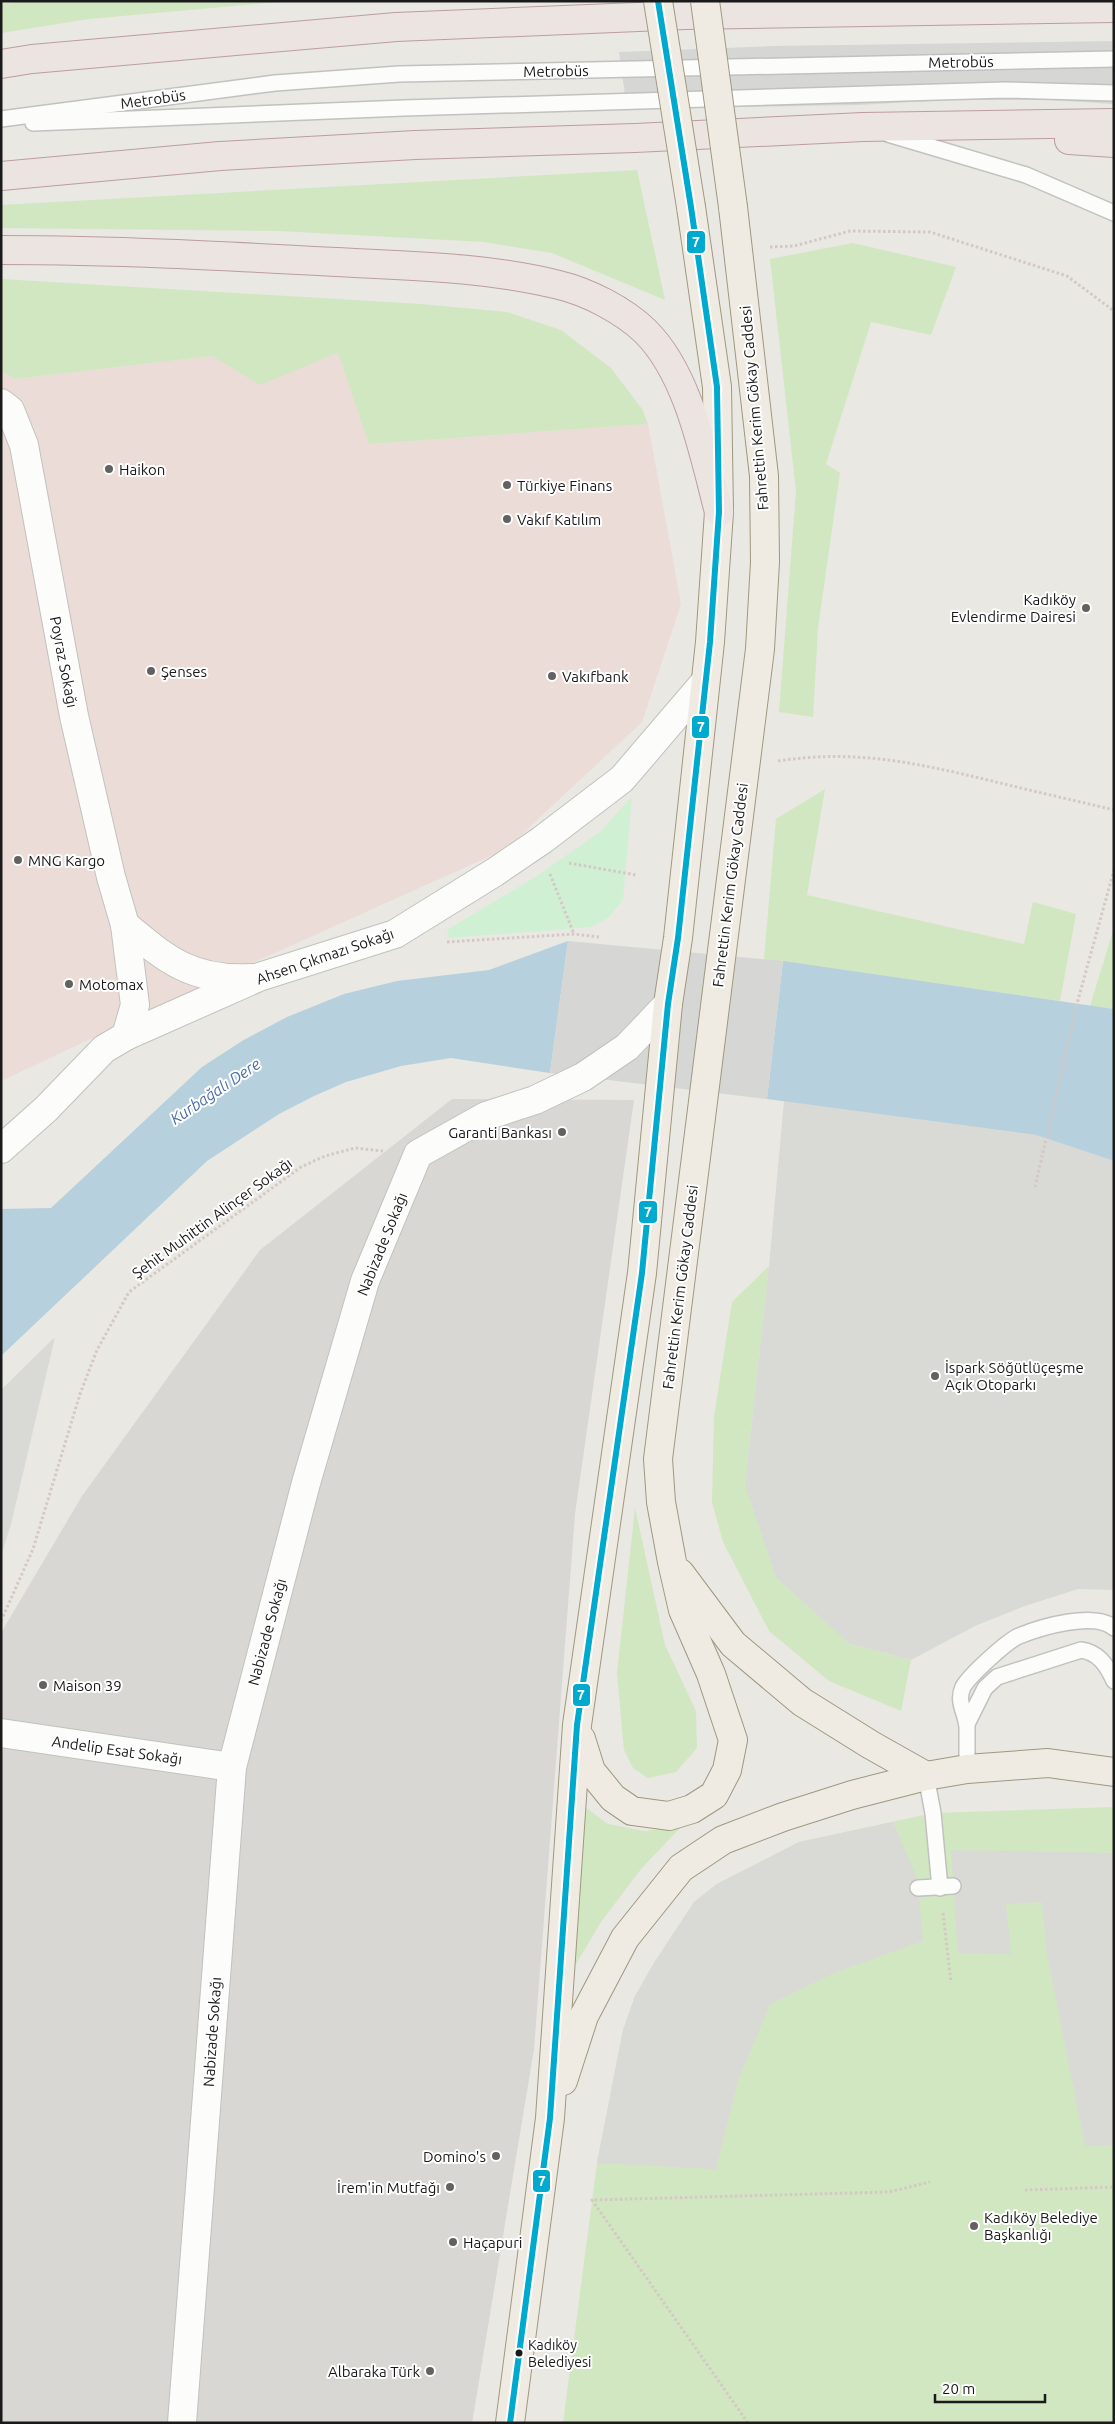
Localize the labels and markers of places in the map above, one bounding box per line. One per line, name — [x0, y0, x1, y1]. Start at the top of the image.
place label: Haikon — [119, 461, 165, 478]
marker: Haikon — [103, 463, 115, 475]
place label: Türkiye Finans — [517, 477, 612, 494]
marker: Türkiye Finans — [501, 479, 513, 491]
place label: Vakıf Katılım — [517, 511, 601, 528]
marker: Vakıf Katılım — [501, 513, 513, 525]
place label: Kadıköy Evlendirme Dairesi — [951, 591, 1076, 625]
marker: Kadıköy Evlendirme Dairesi — [1080, 602, 1092, 614]
place label: Şenses — [161, 663, 207, 680]
marker: Şenses — [145, 665, 157, 677]
place label: Vakıfbank — [562, 668, 629, 685]
marker: Vakıfbank — [546, 670, 558, 682]
place label: MNG Kargo — [28, 852, 105, 869]
marker: MNG Kargo — [12, 854, 24, 866]
place label: Motomax — [79, 976, 144, 993]
marker: Motomax — [63, 978, 75, 990]
place label: Garanti Bankası — [448, 1124, 552, 1141]
marker: Garanti Bankası — [556, 1126, 568, 1138]
place label: İspark Söğütlüçeşme Açık Otoparkı — [945, 1359, 1084, 1393]
marker: İspark Söğütlüçeşme Açık Otoparkı — [929, 1370, 941, 1382]
place label: Maison 39 — [53, 1677, 122, 1694]
marker: Maison 39 — [37, 1679, 49, 1691]
place label: Domino's — [423, 2148, 486, 2165]
marker: Domino's — [490, 2150, 502, 2162]
place label: İrem'in Mutfağı — [337, 2179, 440, 2196]
marker: İrem'in Mutfağı — [444, 2181, 456, 2193]
place label: Kadıköy Belediye Başkanlığı — [984, 2209, 1098, 2243]
marker: Kadıköy Belediye Başkanlığı — [968, 2220, 980, 2232]
place label: Haçapuri — [463, 2234, 522, 2251]
marker: Haçapuri — [447, 2236, 459, 2248]
place label: Kadıköy Belediyesi — [528, 2337, 592, 2370]
marker: Kadıköy Belediyesi — [514, 2348, 524, 2358]
place label: Albaraka Türk — [328, 2363, 420, 2380]
marker: Albaraka Türk — [424, 2365, 436, 2377]

